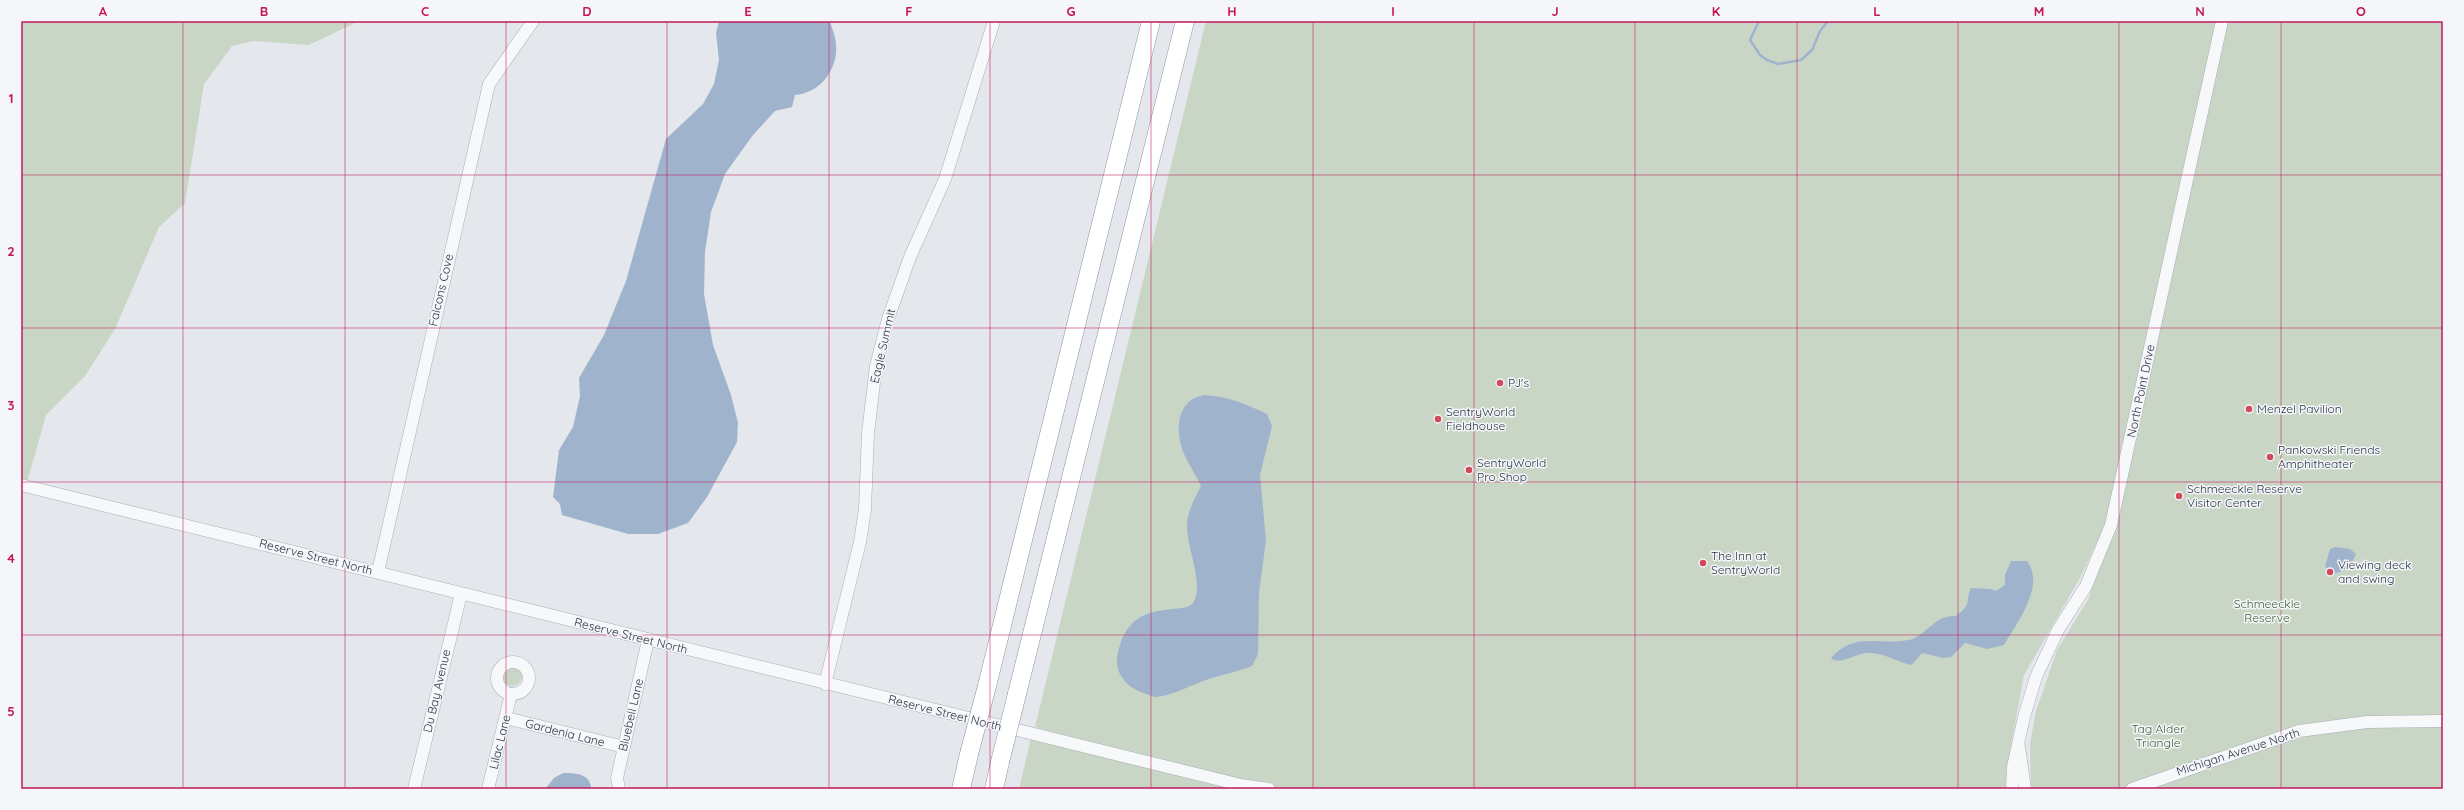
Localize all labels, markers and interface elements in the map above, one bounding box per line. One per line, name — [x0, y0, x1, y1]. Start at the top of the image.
text: A — [99, 3, 108, 19]
text: B — [260, 3, 268, 19]
text: C — [421, 3, 429, 19]
text: D — [582, 3, 592, 19]
text: E — [744, 3, 752, 19]
text: F — [905, 3, 913, 19]
text: G — [1066, 3, 1076, 19]
text: H — [1227, 3, 1237, 19]
text: I — [1391, 3, 1395, 19]
text: J — [1551, 3, 1559, 19]
text: K — [1712, 3, 1721, 19]
text: L — [1873, 3, 1881, 19]
text: M — [2034, 3, 2044, 19]
text: N — [2195, 3, 2205, 19]
text: O — [2356, 3, 2366, 19]
text: 1 — [8, 90, 14, 106]
text: 2 — [7, 243, 15, 259]
street label: Falcons Cove — [425, 252, 456, 328]
street label: Eagle Summit — [867, 307, 898, 385]
street label: North Point Drive — [2123, 343, 2158, 439]
place label: PJ's — [1508, 375, 1529, 390]
marker: PJ's — [1495, 378, 1505, 388]
text: 3 — [8, 397, 15, 413]
place label: Menzel Pavilion — [2257, 401, 2342, 416]
place label: SentryWorld Fieldhouse — [1446, 404, 1515, 433]
marker: Menzel Pavilion — [2244, 404, 2254, 414]
marker: SentryWorld Fieldhouse — [1433, 414, 1443, 424]
place label: Pankowski Friends Amphitheater — [2278, 442, 2380, 471]
marker: Pankowski Friends Amphitheater — [2265, 452, 2275, 462]
place label: SentryWorld Pro Shop — [1477, 455, 1546, 484]
marker: SentryWorld Pro Shop — [1464, 465, 1474, 475]
place label: Schmeeckle Reserve Visitor Center — [2187, 481, 2302, 510]
marker: Schmeeckle Reserve Visitor Center — [2174, 491, 2184, 501]
street label: Reserve Street North — [258, 535, 374, 578]
place label: The Inn at SentryWorld — [1711, 548, 1780, 577]
text: 4 — [7, 550, 15, 566]
place label: Viewing deck and swing — [2338, 557, 2411, 586]
marker: The Inn at SentryWorld — [1698, 558, 1708, 568]
marker: Viewing deck and swing — [2325, 567, 2335, 577]
park label: Schmeeckle Reserve — [2234, 596, 2300, 625]
street label: Reserve Street North — [573, 614, 689, 657]
street label: Du Bay Avenue — [420, 648, 453, 734]
street label: Bluebell Lane — [615, 677, 646, 753]
street label: Reserve Street North — [887, 691, 1003, 734]
text: 5 — [7, 703, 15, 719]
street label: Lilac Lane — [485, 713, 514, 771]
street label: Gardenia Lane — [524, 715, 607, 750]
park label: Tag Alder Triangle — [2131, 721, 2185, 750]
street label: Michigan Avenue North — [2174, 724, 2301, 779]

